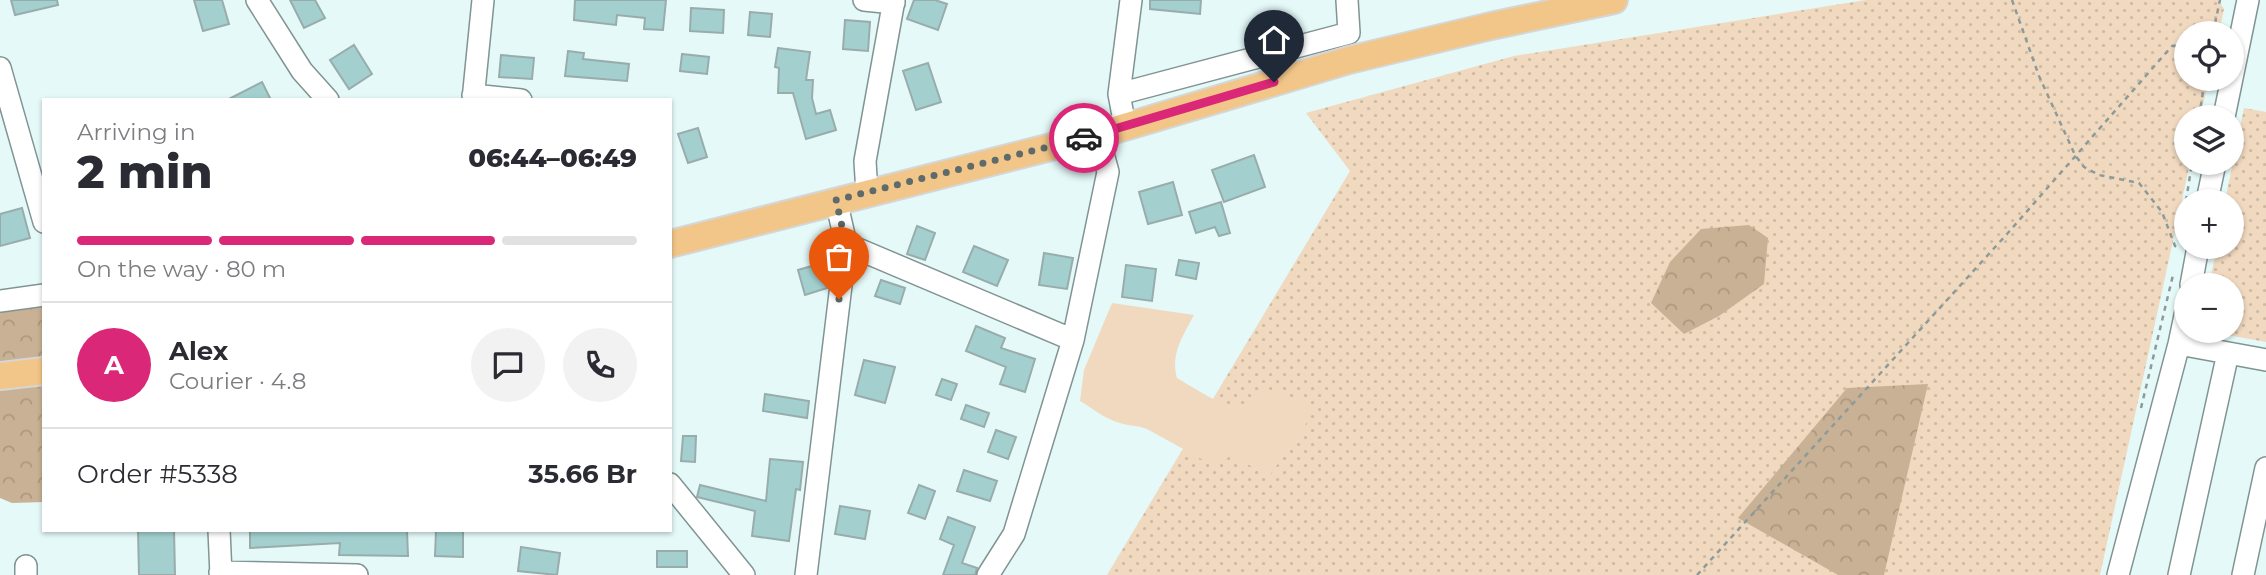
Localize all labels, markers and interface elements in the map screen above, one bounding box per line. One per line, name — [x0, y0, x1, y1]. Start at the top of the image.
pin — [1244, 10, 1304, 82]
icon: home — [1255, 21, 1293, 59]
map controls — [2174, 21, 2244, 343]
button: locate — [2174, 21, 2244, 91]
courier — [1049, 103, 1119, 173]
button: layers — [2174, 105, 2244, 175]
text: Arriving in — [77, 118, 196, 146]
icon: car — [1065, 119, 1103, 157]
text: 06:44–06:49 — [468, 142, 637, 174]
text: 2 min — [77, 143, 212, 200]
button: + — [2174, 189, 2244, 259]
pin — [809, 227, 869, 299]
icon: bag — [820, 238, 858, 276]
text: On the way · 80 m — [77, 255, 286, 283]
button: − — [2174, 273, 2244, 343]
button: chat — [471, 328, 545, 402]
button: phone — [563, 328, 637, 402]
text: Alex — [169, 335, 228, 367]
text: A — [104, 349, 124, 381]
text: Courier · 4.8 — [169, 367, 306, 395]
text: Order #5338 — [77, 458, 238, 490]
text: 35.66 Br — [528, 458, 637, 490]

